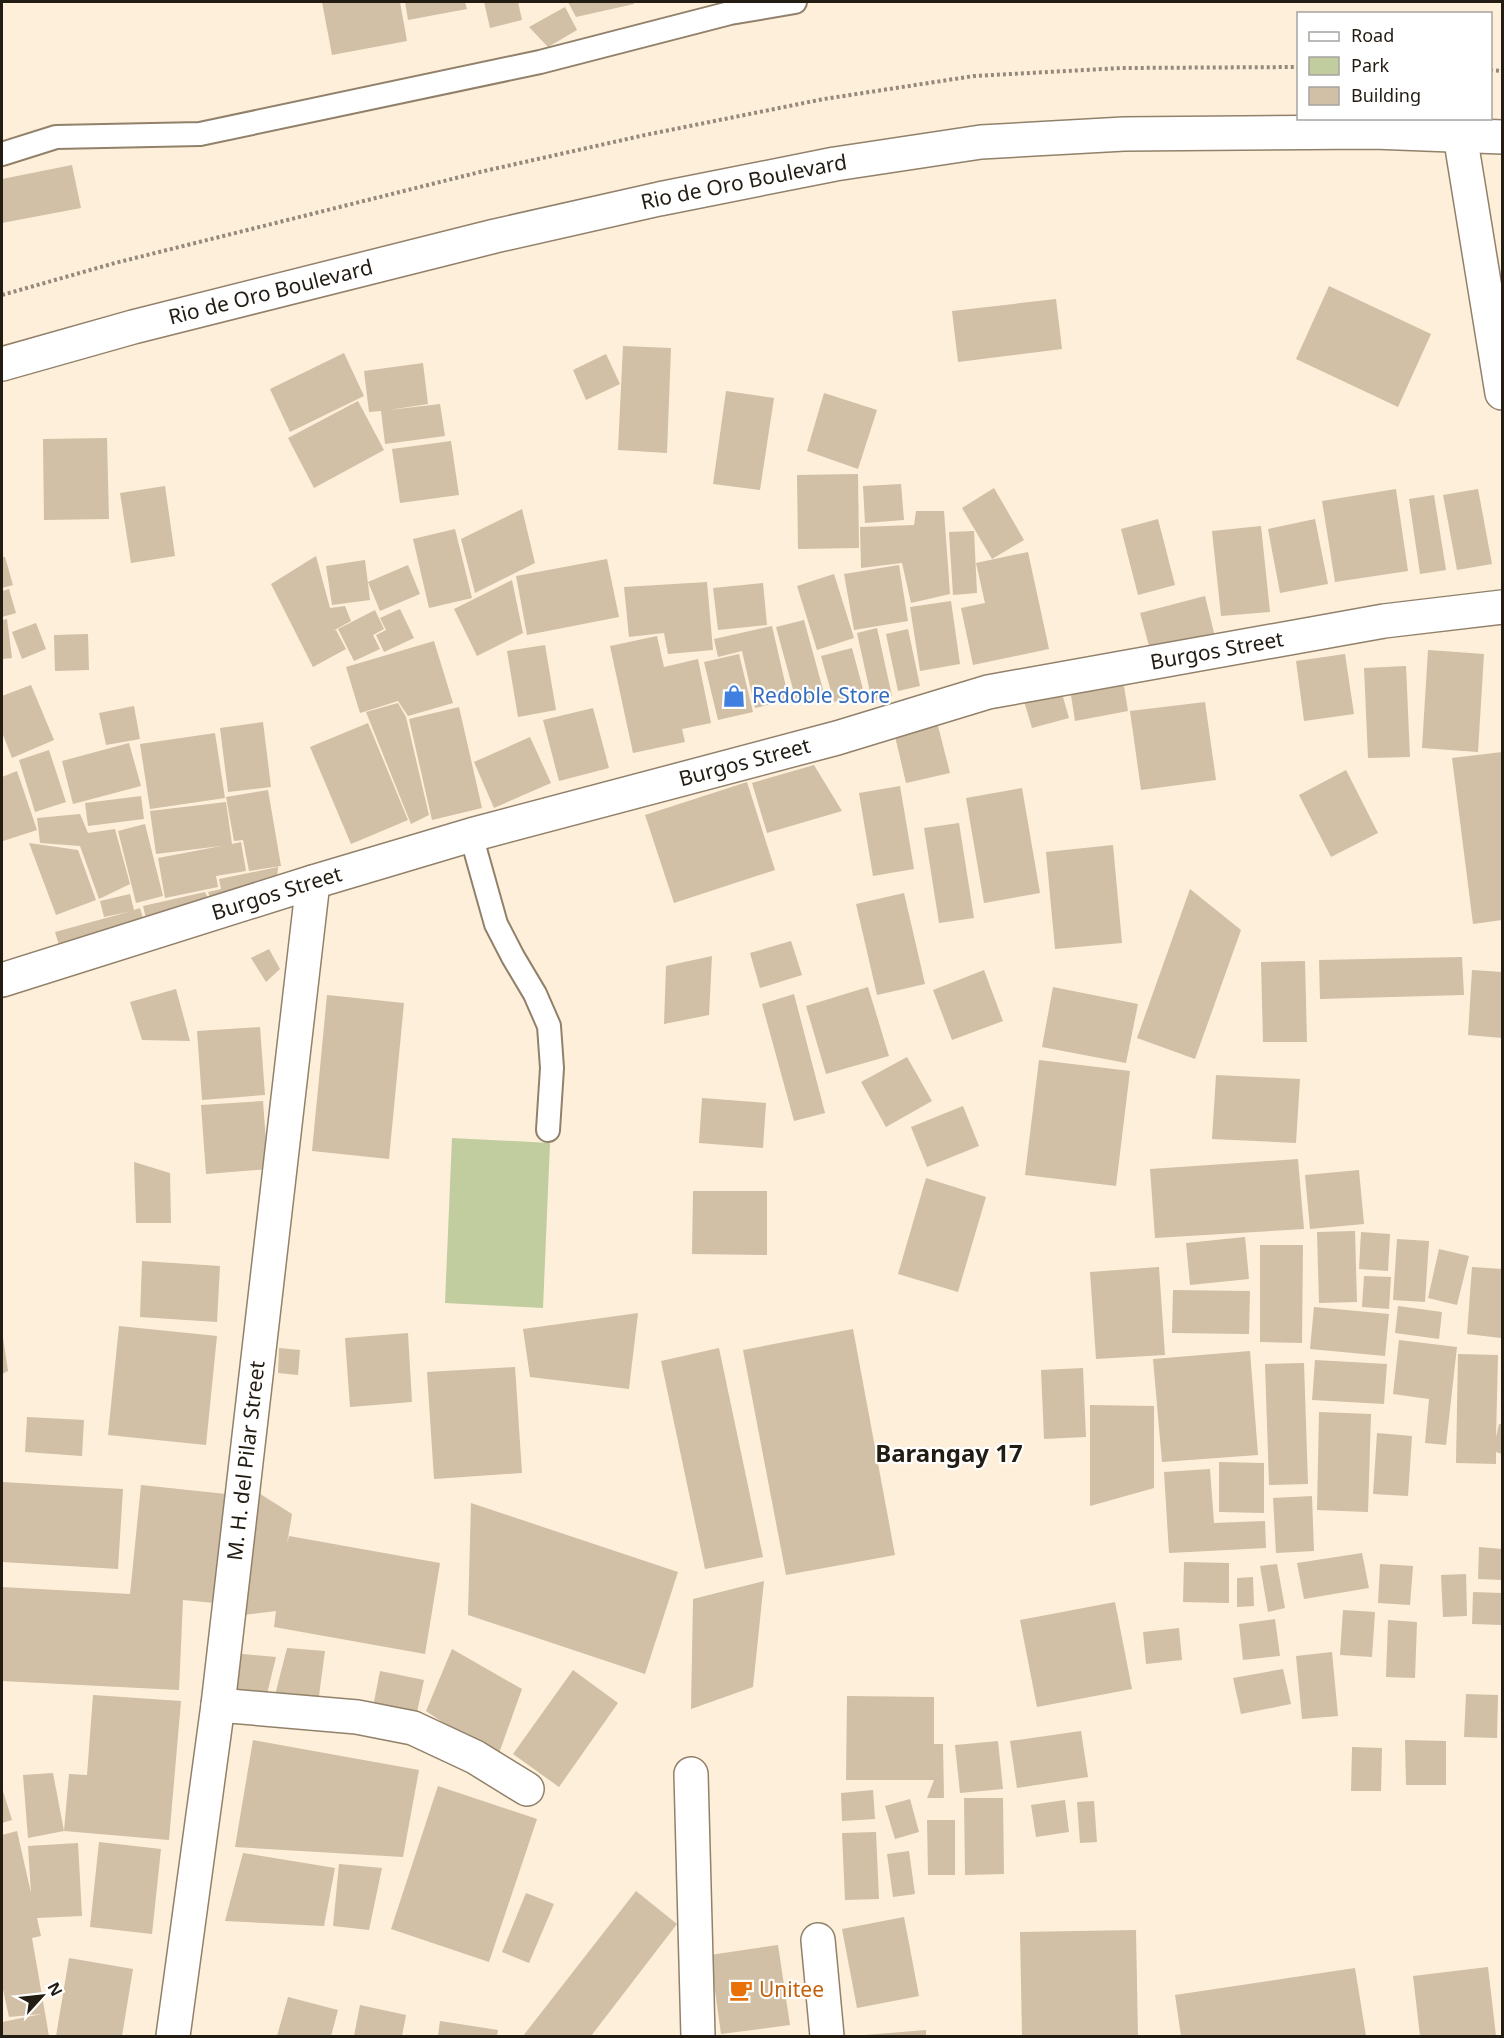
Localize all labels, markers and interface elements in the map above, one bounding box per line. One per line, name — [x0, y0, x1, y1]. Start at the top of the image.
legend — [1297, 12, 1492, 120]
text: Road — [1351, 23, 1394, 47]
text: Park — [1351, 53, 1389, 77]
text: Building — [1351, 83, 1421, 107]
street label: Rio de Oro Boulevard — [638, 147, 849, 216]
street label: Rio de Oro Boulevard — [165, 252, 375, 331]
street label: Burgos Street — [1148, 624, 1286, 676]
place label: Redoble Store — [752, 681, 890, 709]
shop icon: Redoble Store — [721, 683, 747, 709]
street label: Burgos Street — [676, 731, 814, 792]
street label: Burgos Street — [208, 859, 345, 926]
street label: M. H. del Pilar Street — [220, 1359, 271, 1562]
district label: Barangay 17 — [875, 1436, 1023, 1469]
north arrow — [12, 1966, 72, 2026]
place label: Unitee — [759, 1975, 824, 2003]
cafe icon: Unitee — [728, 1977, 754, 2003]
text: N — [43, 1978, 68, 2000]

